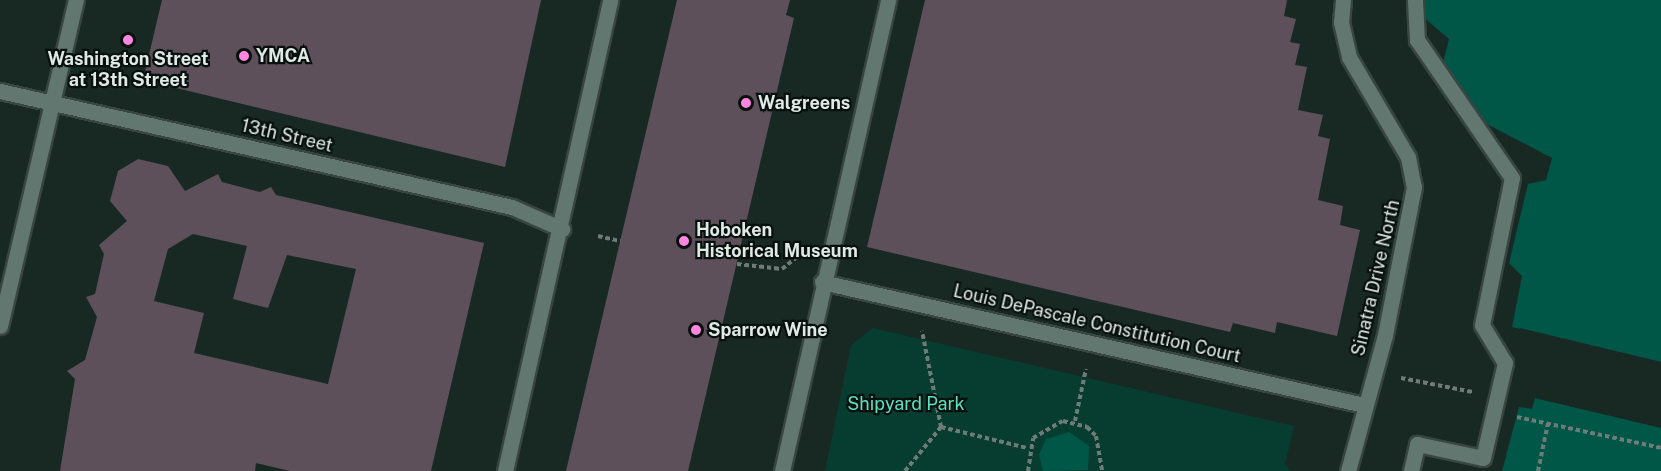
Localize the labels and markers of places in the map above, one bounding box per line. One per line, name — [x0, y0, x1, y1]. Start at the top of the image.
marker: Washington Street at 13th Street — [121, 33, 135, 47]
place label: YMCA — [256, 45, 310, 67]
place label: Washington Street at 13th Street — [47, 49, 209, 92]
marker: YMCA — [237, 49, 251, 63]
place label: Walgreens — [758, 92, 850, 114]
marker: Walgreens — [739, 96, 753, 110]
place label: Hoboken Historical Museum — [696, 220, 858, 262]
marker: Hoboken Historical Museum — [677, 234, 691, 248]
place label: Sparrow Wine — [708, 319, 828, 341]
marker: Sparrow Wine — [689, 323, 703, 337]

